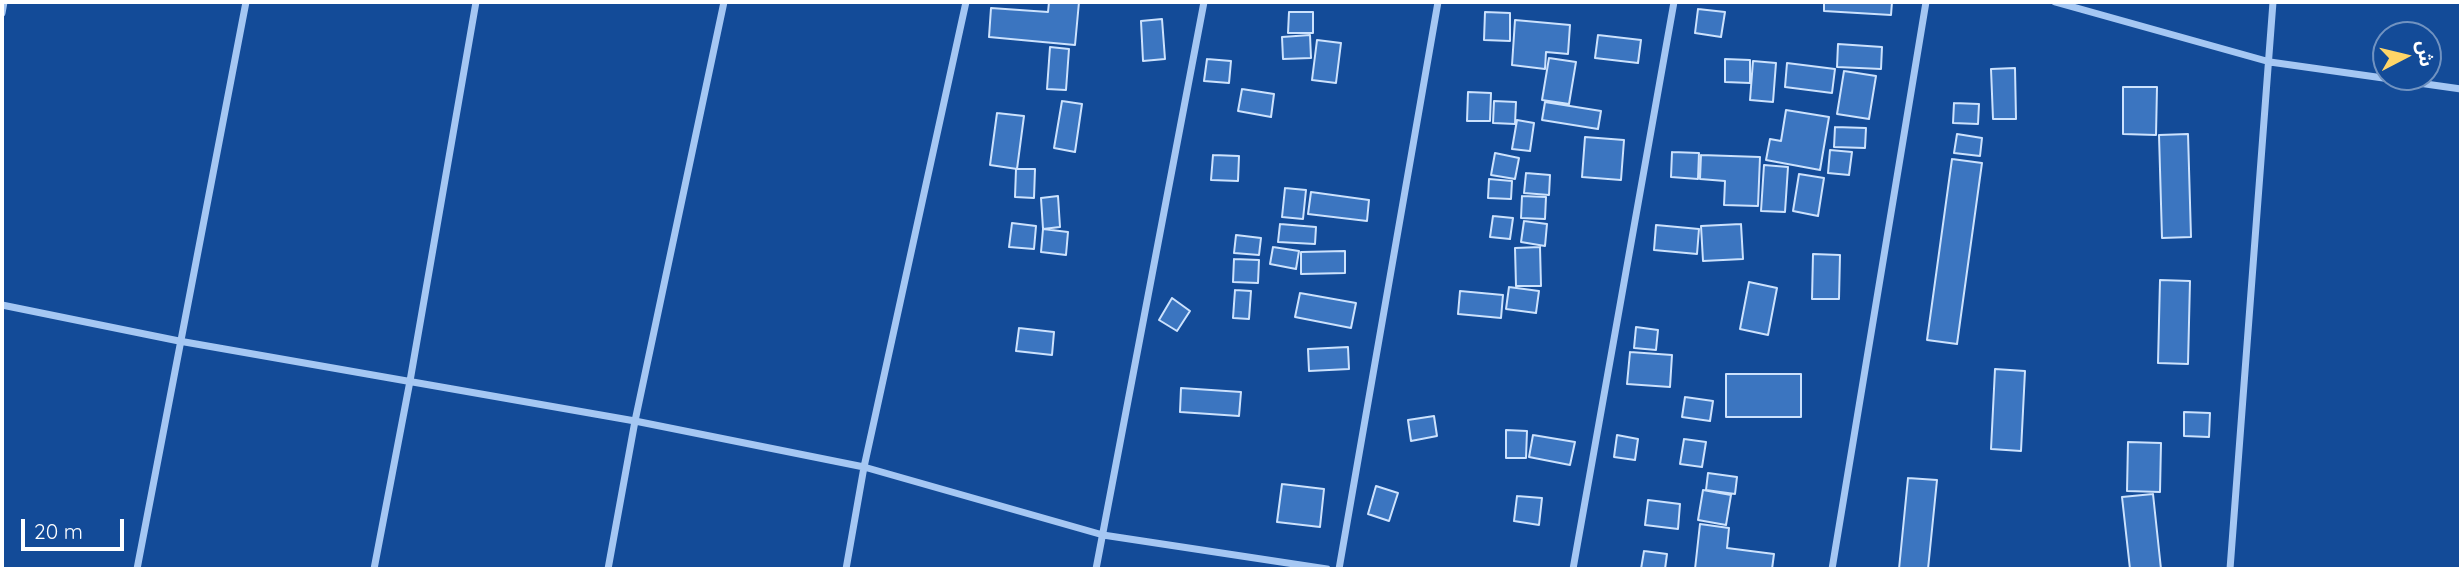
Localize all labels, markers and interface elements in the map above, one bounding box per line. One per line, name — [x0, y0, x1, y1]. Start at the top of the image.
north arrow — [2372, 21, 2442, 91]
text: ش — [2412, 39, 2439, 68]
scale bar — [24, 504, 128, 548]
text: 20 m — [34, 518, 83, 544]

